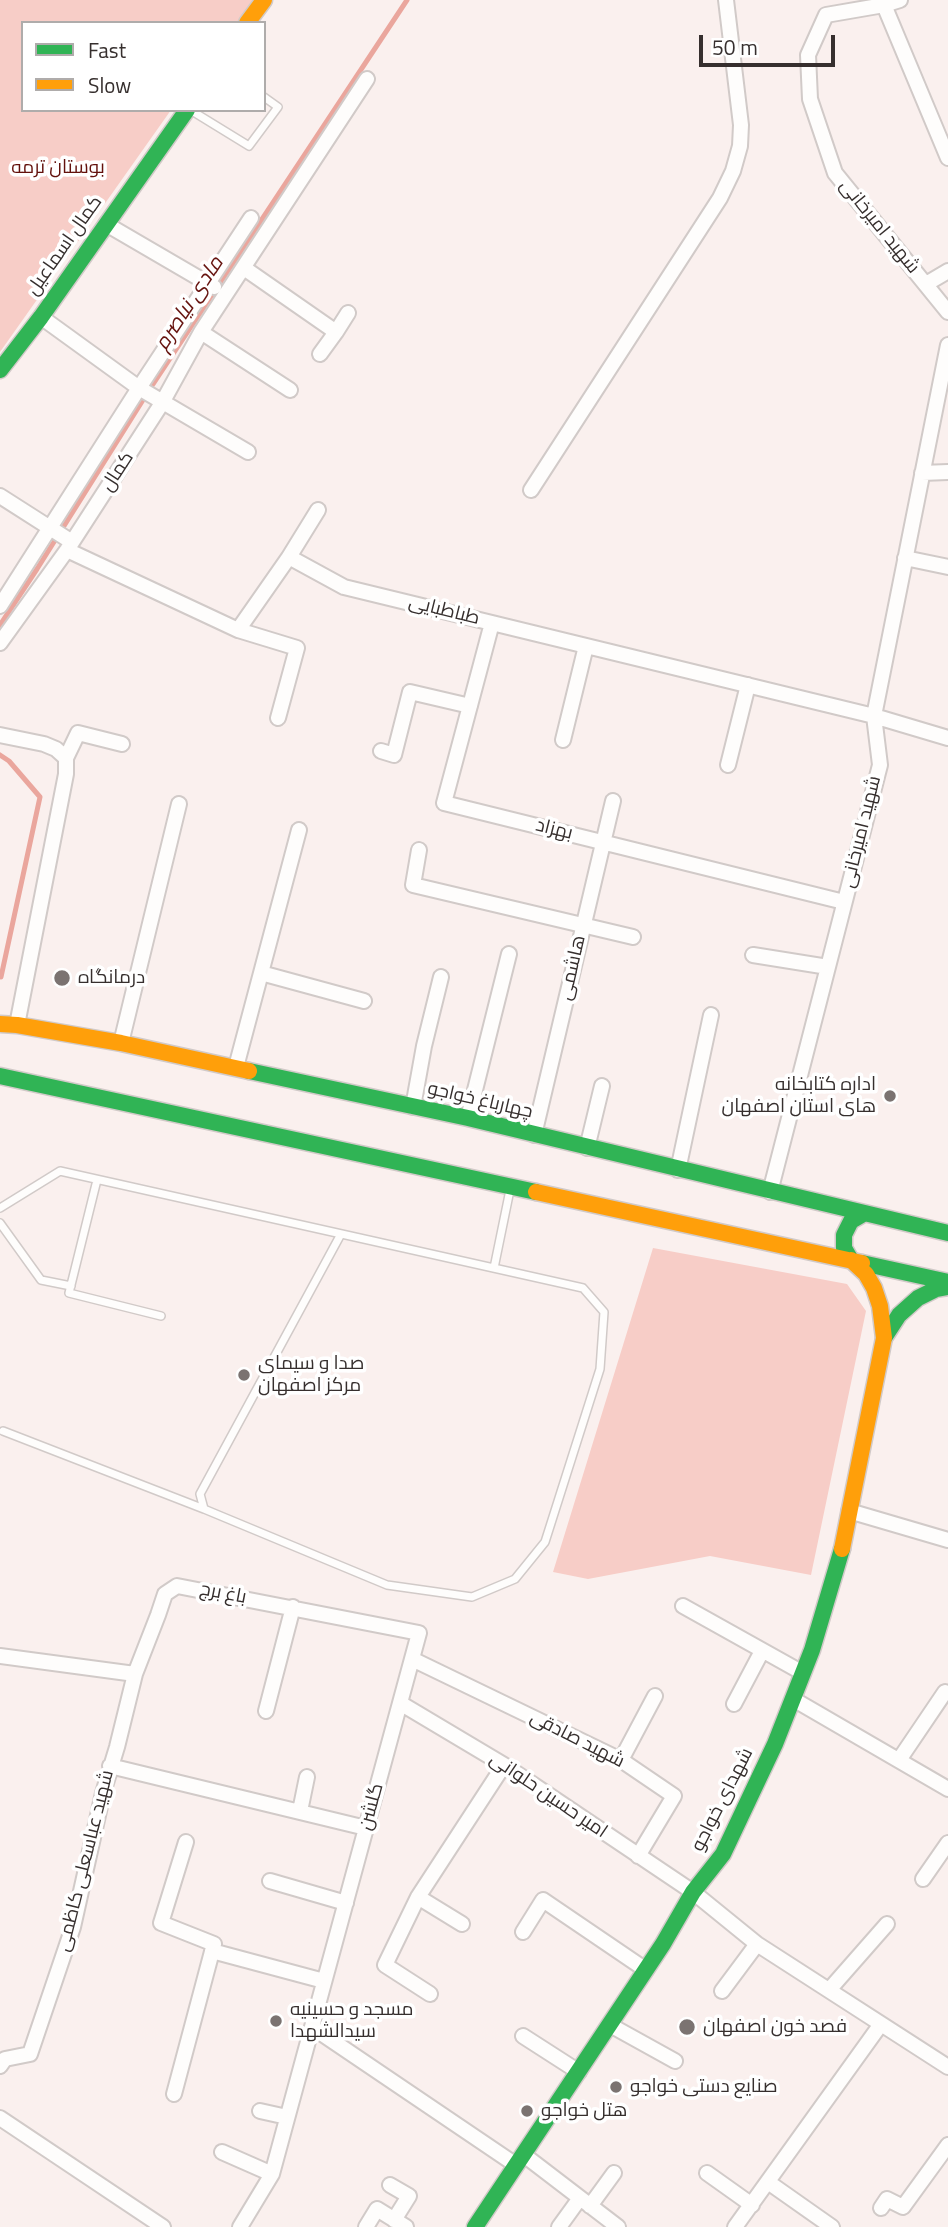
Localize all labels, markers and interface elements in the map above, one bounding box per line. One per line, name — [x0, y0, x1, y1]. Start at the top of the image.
legend — [21, 21, 266, 112]
scale bar — [703, 21, 839, 65]
text: 50 m — [712, 31, 758, 63]
text: Fast — [88, 34, 126, 66]
text: Slow — [88, 69, 131, 101]
park label: بوستان ترمه — [11, 157, 105, 179]
street label: شهید امیرخانی — [834, 175, 924, 279]
street label: کمال اسماعیل — [22, 192, 108, 300]
water label: مادی نیاصرم — [150, 252, 230, 356]
street label: کمال — [97, 448, 139, 496]
street label: طباطبایی — [406, 591, 482, 631]
street label: شهید امیرخانی — [837, 774, 887, 890]
street label: بهزاد — [533, 814, 575, 846]
street label: هاشمی — [554, 933, 592, 1003]
place label: درمانگاه — [78, 967, 145, 989]
marker: درمانگاه — [52, 968, 72, 988]
place label: اداره کتابخانه های استان اصفهان — [722, 1074, 876, 1118]
street label: چهارباغ خواجو — [425, 1078, 535, 1124]
marker: اداره کتابخانه های استان اصفهان — [882, 1088, 898, 1104]
place label: صدا و سیمای مرکز اصفهان — [258, 1353, 364, 1397]
marker: صدا و سیمای مرکز اصفهان — [236, 1367, 252, 1383]
street label: باغ برج — [198, 1578, 248, 1610]
street label: شهید صادقی — [526, 1706, 628, 1774]
street label: شهدای خواجو — [687, 1745, 759, 1855]
street label: امیر حسین حلوانی — [485, 1748, 611, 1844]
street label: شهید عباسعلی کاظمی — [52, 1768, 120, 1954]
street label: گلشن — [355, 1781, 389, 1833]
place label: مسجد و حسینیه سیدالشهدا — [290, 1999, 413, 2043]
marker: مسجد و حسینیه سیدالشهدا — [268, 2013, 284, 2029]
place label: فصد خون اصفهان — [703, 2016, 847, 2038]
marker: فصد خون اصفهان — [677, 2017, 697, 2037]
place label: صنایع دستی خواجو — [630, 2076, 778, 2098]
marker: صنایع دستی خواجو — [608, 2079, 624, 2095]
place label: هتل خواجو — [541, 2100, 627, 2122]
marker: هتل خواجو — [519, 2103, 535, 2119]

